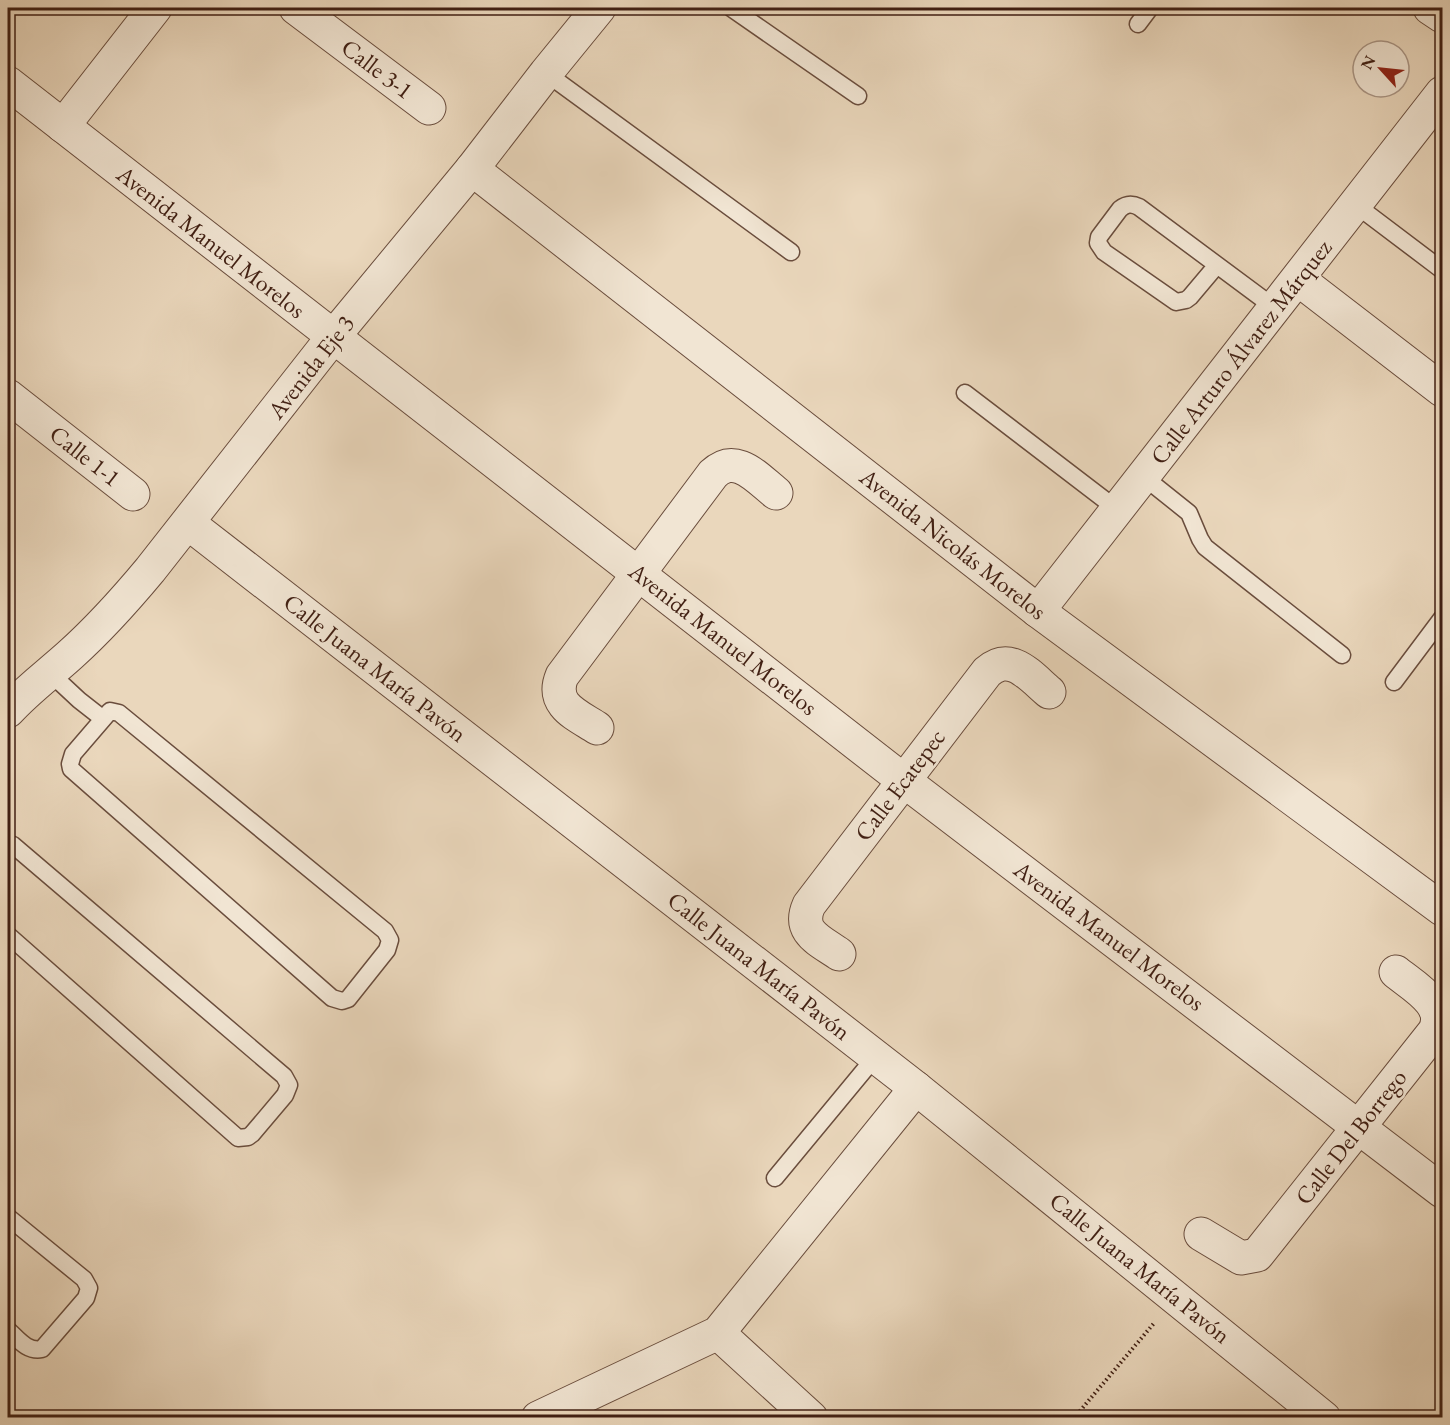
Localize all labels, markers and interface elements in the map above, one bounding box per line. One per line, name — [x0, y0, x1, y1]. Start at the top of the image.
street label: Calle 3-1 — [335, 32, 419, 106]
north arrow — [1351, 39, 1411, 99]
text: N — [1356, 52, 1380, 73]
street label: Avenida Manuel Morelos — [110, 158, 312, 325]
street label: Calle Arturo Álvarez Márquez — [1143, 233, 1338, 471]
street label: Avenida Eje 3 — [260, 308, 361, 426]
street label: Calle 1-1 — [43, 418, 127, 493]
street label: Avenida Nicolás Morelos — [853, 460, 1053, 626]
street label: Avenida Manuel Morelos — [622, 555, 824, 722]
street label: Calle Juana María Pavón — [277, 586, 473, 749]
street label: Calle Ecatepec — [847, 722, 952, 847]
street label: Avenida Manuel Morelos — [1007, 853, 1211, 1017]
street label: Calle Juana María Pavón — [661, 884, 857, 1047]
street label: Calle Del Borrego — [1288, 1062, 1413, 1211]
street label: Calle Juana María Pavón — [1043, 1185, 1237, 1350]

